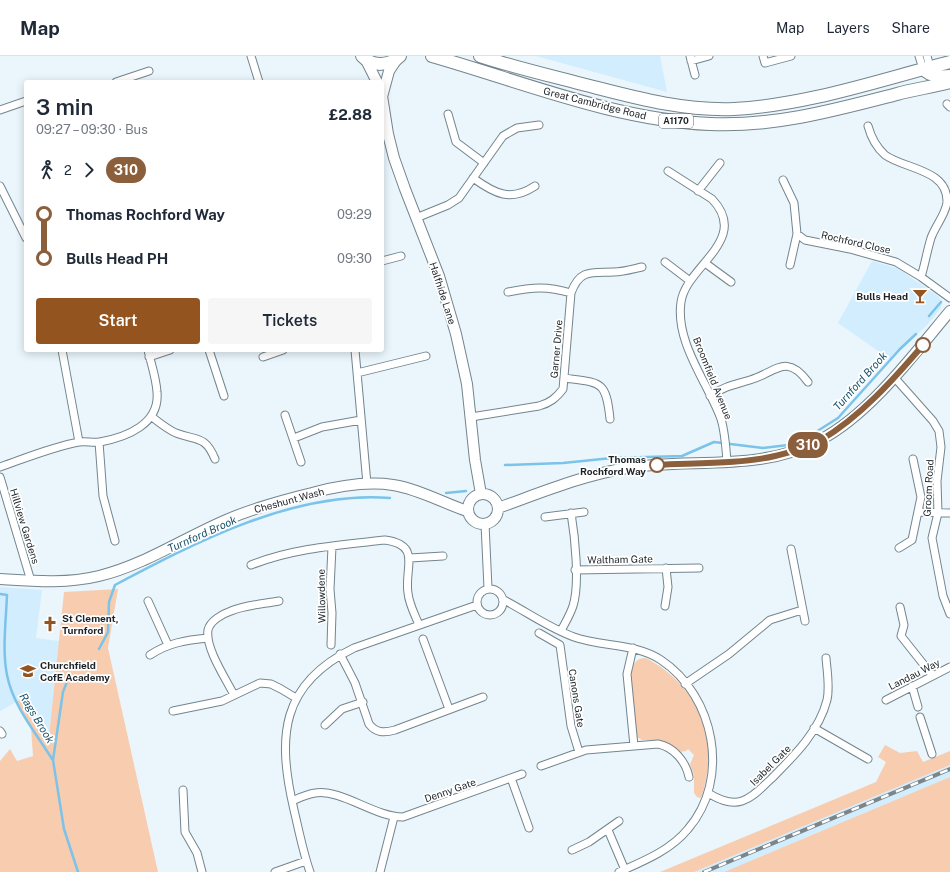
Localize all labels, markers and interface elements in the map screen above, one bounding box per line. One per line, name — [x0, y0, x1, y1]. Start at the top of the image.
text: Map — [20, 17, 60, 39]
text: Map — [776, 20, 804, 36]
text: Layers — [826, 20, 870, 36]
text: Share — [892, 20, 930, 36]
street label: Great Cambridge Road — [542, 84, 648, 122]
text: 3 min — [36, 94, 93, 120]
text: £2.88 — [329, 106, 372, 123]
road number: A1170 — [659, 114, 693, 128]
text: 09:27 – 09:30 · Bus — [36, 122, 148, 137]
icon: walk — [36, 159, 58, 181]
icon: forward — [78, 159, 100, 181]
text: 310 — [114, 162, 138, 178]
text: 2 — [64, 163, 72, 178]
text: Thomas Rochford Way — [66, 206, 225, 223]
text: 09:29 — [337, 207, 372, 222]
street label: Rochford Close — [820, 228, 892, 256]
text: Bulls Head PH — [66, 250, 168, 267]
text: 09:30 — [337, 251, 372, 266]
street label: Halfhide Lane — [427, 260, 459, 326]
bar icon: Bulls Head — [911, 287, 929, 305]
place label: Bulls Head — [856, 290, 908, 302]
button: Start — [36, 298, 200, 344]
button: Tickets — [208, 298, 372, 344]
street label: Garner Drive — [547, 319, 565, 379]
street label: Broomfield Avenue — [691, 335, 735, 421]
unlabelled marker — [915, 337, 931, 353]
water label: Turnford Brook — [831, 349, 889, 413]
line badge: 310 — [785, 432, 831, 458]
text: 310 — [796, 437, 820, 453]
place label: Thomas Rochford Way — [580, 453, 646, 477]
marker: Thomas Rochford Way — [649, 457, 665, 473]
street label: Groom Road — [921, 459, 935, 517]
street label: Cheshunt Wash — [253, 485, 326, 515]
street label: Hillview Gardens — [8, 487, 42, 565]
water label: Turnford Brook — [166, 513, 238, 555]
street label: Waltham Gate — [587, 552, 653, 566]
street label: Willowdene — [315, 569, 327, 623]
place label: St Clement, Turnford — [62, 612, 119, 636]
church icon: St Clement, Turnford — [41, 615, 59, 633]
street label: Landau Way — [886, 656, 942, 692]
place label: Churchfield CofE Academy — [40, 659, 110, 683]
school or university icon: Churchfield CofE Academy — [19, 662, 37, 680]
street label: Canons Gate — [566, 668, 588, 728]
water label: Rags Brook — [17, 691, 57, 745]
street label: Isabel Gate — [747, 742, 793, 788]
street label: Denny Gate — [423, 775, 478, 804]

